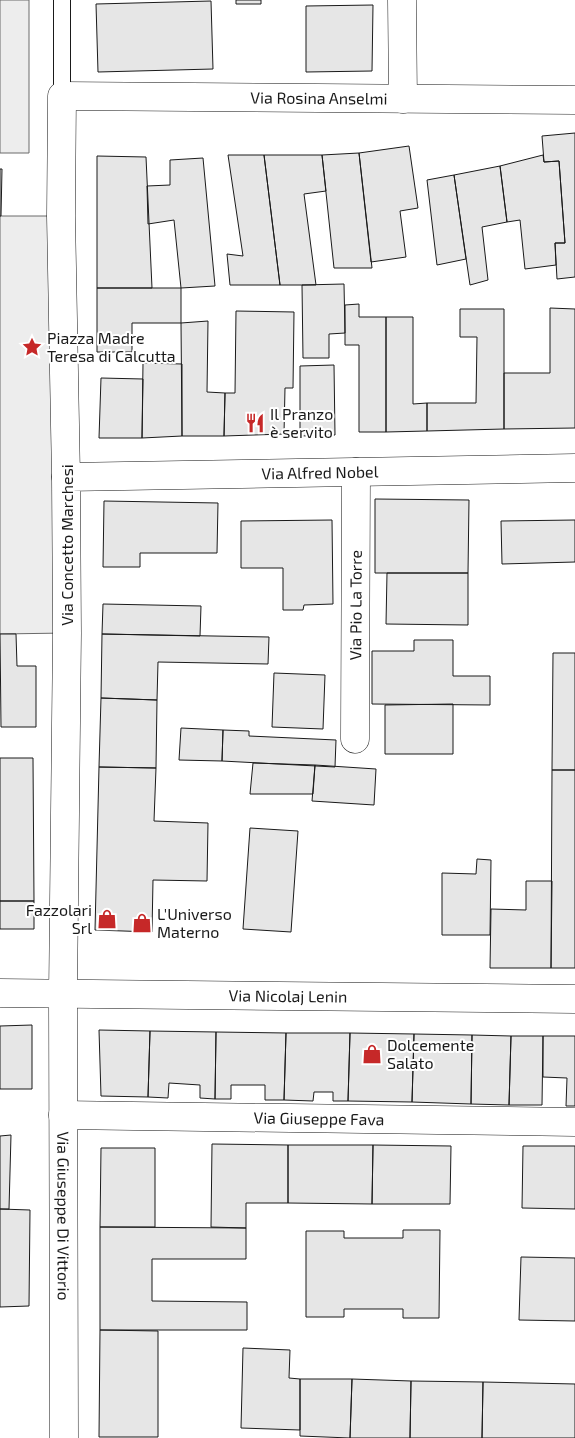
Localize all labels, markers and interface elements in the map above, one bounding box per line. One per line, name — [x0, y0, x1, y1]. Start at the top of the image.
street label: Via Rosina Anselmi — [250, 87, 388, 108]
place label: Piazza Madre Teresa di Calcutta — [47, 328, 176, 365]
place icon: Piazza Madre Teresa di Calcutta — [21, 336, 43, 358]
place label: Il Pranzo è servito — [270, 404, 333, 441]
restaurant icon: Il Pranzo è servito — [244, 412, 266, 434]
street label: Via Alfred Nobel — [261, 461, 379, 483]
street label: Via Concetto Marchesi — [57, 464, 76, 626]
street label: Via Pio La Torre — [345, 550, 365, 660]
place label: Fazzolari Srl — [26, 900, 92, 937]
place label: L'Universo Materno — [157, 904, 232, 941]
shop icon: Fazzolari Srl — [96, 908, 118, 930]
shop icon: L'Universo Materno — [131, 912, 153, 934]
street label: Via Nicolaj Lenin — [229, 985, 347, 1006]
place label: Dolcemente Salato — [387, 1035, 474, 1072]
shop icon: Dolcemente Salato — [361, 1043, 383, 1065]
street label: Via Giuseppe Fava — [253, 1108, 385, 1128]
street label: Via Giuseppe Di Vittorio — [54, 1131, 74, 1301]

